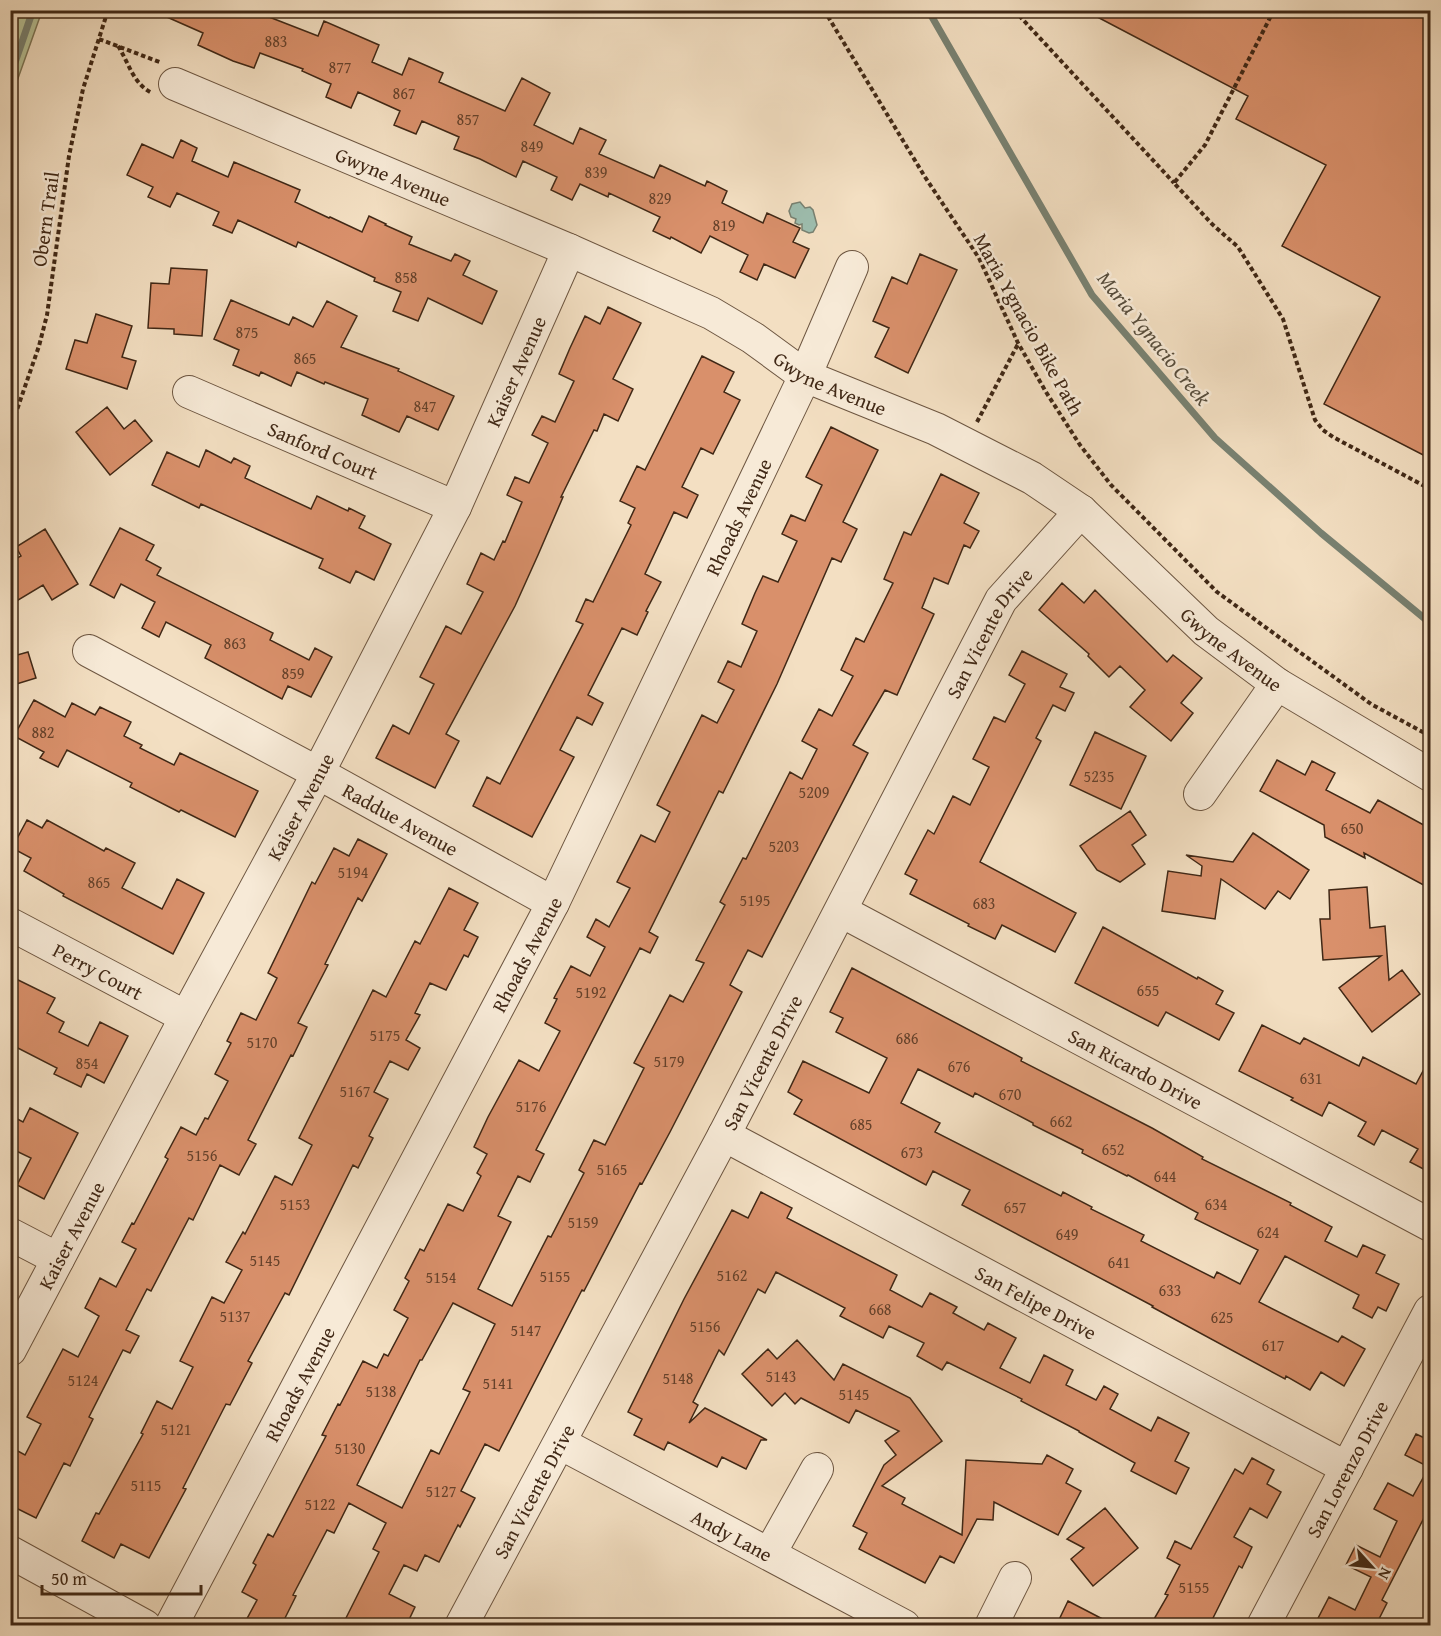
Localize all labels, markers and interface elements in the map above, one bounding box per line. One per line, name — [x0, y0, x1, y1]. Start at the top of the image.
house number: 883 — [264, 29, 288, 53]
house number: 877 — [328, 55, 352, 79]
house number: 867 — [392, 81, 416, 105]
house number: 857 — [456, 107, 480, 131]
house number: 849 — [520, 134, 544, 158]
street label: Gwyne Avenue — [331, 139, 455, 213]
house number: 839 — [584, 160, 608, 184]
street label: Obern Trail — [24, 169, 66, 268]
house number: 829 — [648, 186, 672, 210]
house number: 819 — [712, 213, 736, 237]
street label: Maria Ygnacio Bike Path — [967, 228, 1091, 420]
water label: Maria Ygnacio Creek — [1090, 264, 1218, 412]
house number: 858 — [394, 265, 418, 289]
street label: Kaiser Avenue — [478, 311, 553, 431]
house number: 875 — [235, 320, 259, 344]
street label: Gwyne Avenue — [768, 343, 891, 422]
house number: 865 — [293, 346, 317, 370]
house number: 847 — [413, 394, 437, 418]
street label: Sanford Court — [263, 413, 383, 487]
street label: Rhoads Avenue — [697, 453, 778, 580]
street label: San Vicente Drive — [938, 561, 1039, 703]
street label: Gwyne Avenue — [1174, 600, 1289, 698]
house number: 863 — [223, 631, 247, 655]
house number: 859 — [281, 661, 305, 685]
house number: 882 — [31, 720, 55, 744]
street label: Kaiser Avenue — [259, 748, 341, 865]
house number: 5235 — [1084, 764, 1114, 788]
street label: Raddue Avenue — [337, 775, 464, 863]
house number: 5209 — [799, 780, 830, 804]
house number: 650 — [1340, 816, 1364, 840]
house number: 5203 — [769, 834, 799, 858]
house number: 5194 — [338, 860, 369, 884]
house number: 865 — [87, 870, 111, 894]
house number: 5195 — [740, 888, 770, 912]
house number: 683 — [972, 891, 996, 915]
street label: Rhoads Avenue — [484, 892, 569, 1017]
street label: Perry Court — [48, 935, 149, 1006]
house number: 655 — [1136, 978, 1160, 1002]
house number: 5192 — [576, 980, 606, 1004]
street label: San Vicente Drive — [715, 989, 809, 1135]
street label: San Ricardo Drive — [1063, 1020, 1208, 1116]
house number: 5175 — [370, 1023, 400, 1047]
house number: 686 — [895, 1026, 919, 1050]
house number: 5170 — [247, 1030, 278, 1054]
house number: 5179 — [654, 1049, 685, 1073]
house number: 854 — [75, 1051, 99, 1075]
house number: 676 — [947, 1054, 971, 1078]
house number: 631 — [1299, 1066, 1323, 1090]
house number: 5167 — [340, 1079, 371, 1103]
house number: 670 — [998, 1082, 1022, 1106]
house number: 5176 — [516, 1094, 547, 1118]
house number: 662 — [1049, 1109, 1073, 1133]
house number: 685 — [849, 1112, 873, 1136]
house number: 652 — [1101, 1137, 1125, 1161]
house number: 673 — [900, 1140, 924, 1164]
house number: 5156 — [187, 1143, 218, 1167]
house number: 5165 — [597, 1157, 627, 1181]
house number: 644 — [1153, 1164, 1177, 1188]
street label: Kaiser Avenue — [30, 1176, 111, 1294]
house number: 5153 — [280, 1192, 310, 1216]
house number: 634 — [1204, 1192, 1228, 1216]
house number: 657 — [1003, 1195, 1027, 1219]
house number: 5159 — [568, 1210, 599, 1234]
house number: 624 — [1256, 1220, 1280, 1244]
house number: 649 — [1055, 1222, 1079, 1246]
house number: 5145 — [250, 1248, 280, 1272]
house number: 641 — [1107, 1250, 1131, 1274]
street label: San Felipe Drive — [970, 1258, 1102, 1346]
house number: 5162 — [717, 1263, 747, 1287]
house number: 5155 — [540, 1264, 570, 1288]
house number: 5154 — [426, 1265, 457, 1289]
house number: 633 — [1158, 1278, 1182, 1302]
house number: 668 — [868, 1297, 892, 1321]
house number: 5137 — [220, 1304, 251, 1328]
house number: 625 — [1210, 1305, 1234, 1329]
house number: 5156 — [690, 1314, 721, 1338]
house number: 5147 — [511, 1318, 542, 1342]
street label: Rhoads Avenue — [257, 1321, 341, 1447]
house number: 617 — [1261, 1333, 1285, 1357]
house number: 5143 — [766, 1364, 796, 1388]
house number: 5148 — [663, 1366, 694, 1390]
house number: 5124 — [68, 1368, 99, 1392]
house number: 5141 — [483, 1371, 513, 1395]
house number: 5138 — [366, 1379, 397, 1403]
house number: 5145 — [839, 1382, 869, 1406]
street label: San Lorenzo Drive — [1298, 1395, 1395, 1543]
house number: 5121 — [161, 1417, 191, 1441]
street label: San Vicente Drive — [485, 1419, 581, 1564]
house number: 5130 — [335, 1436, 366, 1460]
house number: 5115 — [131, 1473, 161, 1497]
house number: 5127 — [426, 1479, 457, 1503]
house number: 5122 — [305, 1492, 335, 1516]
street label: Andy Lane — [686, 1501, 778, 1568]
north arrow — [1342, 1537, 1402, 1597]
scale bar — [42, 1558, 201, 1596]
text: N — [1372, 1564, 1398, 1584]
text: 50 m — [51, 1565, 87, 1592]
house number: 5155 — [1179, 1575, 1209, 1599]

